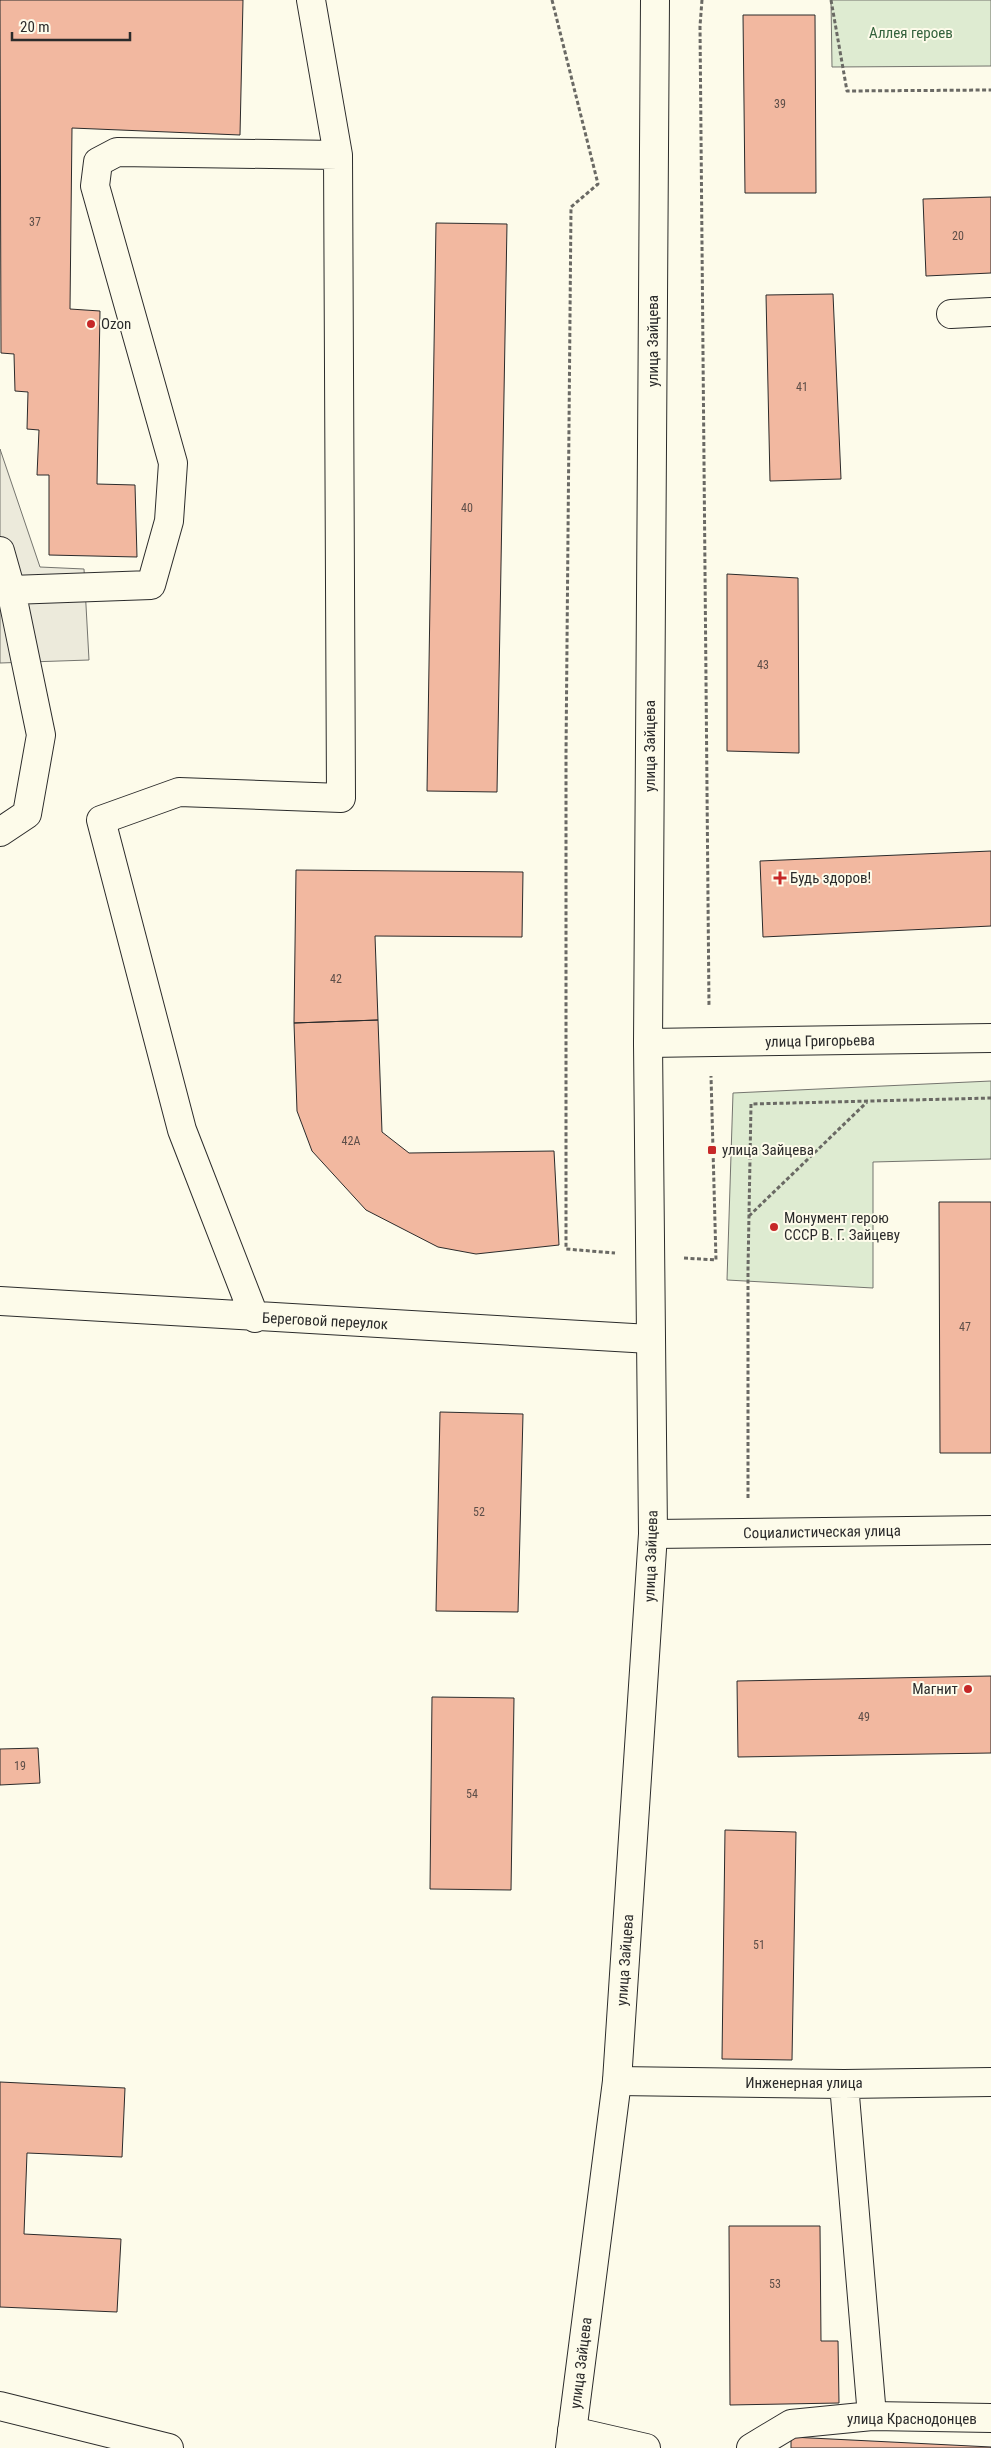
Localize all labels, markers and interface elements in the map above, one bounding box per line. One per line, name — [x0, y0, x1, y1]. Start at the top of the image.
scale bar — [12, 10, 130, 42]
text: 20 m — [20, 18, 50, 36]
park label: Аллея героев — [869, 24, 953, 42]
house number: 39 — [774, 97, 786, 111]
house number: 37 — [29, 215, 41, 229]
house number: 20 — [952, 229, 964, 243]
street label: улица Зайцева — [644, 295, 662, 387]
place label: Ozon — [101, 315, 131, 333]
marker: Ozon — [85, 318, 97, 330]
house number: 41 — [796, 380, 808, 394]
house number: 40 — [461, 501, 473, 515]
house number: 43 — [757, 658, 769, 672]
street label: улица Зайцева — [641, 700, 659, 792]
place label: Будь здоров! — [790, 869, 871, 887]
marker: Будь здоров! — [774, 872, 786, 884]
house number: 42 — [330, 972, 342, 986]
street label: улица Григорьева — [765, 1031, 875, 1051]
house number: 42А — [342, 1134, 360, 1148]
place label: улица Зайцева — [722, 1141, 814, 1159]
marker: улица Зайцева — [706, 1144, 718, 1156]
place label: Монумент герою СССР В. Г. Зайцеву — [784, 1209, 900, 1244]
marker: Монумент герою СССР В. Г. Зайцеву — [768, 1221, 780, 1233]
street label: Береговой переулок — [262, 1309, 388, 1333]
house number: 47 — [959, 1320, 971, 1334]
house number: 52 — [473, 1505, 485, 1519]
street label: улица Зайцева — [640, 1510, 662, 1602]
street label: Социалистическая улица — [743, 1522, 901, 1542]
place label: Магнит — [912, 1680, 958, 1698]
marker: Магнит — [962, 1683, 974, 1695]
house number: 49 — [858, 1710, 870, 1724]
house number: 19 — [14, 1759, 26, 1773]
house number: 54 — [466, 1787, 478, 1801]
street label: улица Зайцева — [613, 1913, 637, 2007]
house number: 51 — [753, 1938, 765, 1952]
street label: Инженерная улица — [745, 2074, 863, 2092]
house number: 53 — [769, 2277, 781, 2291]
street label: улица Зайцева — [566, 2316, 596, 2410]
street label: улица Краснодонцев — [847, 2410, 977, 2428]

